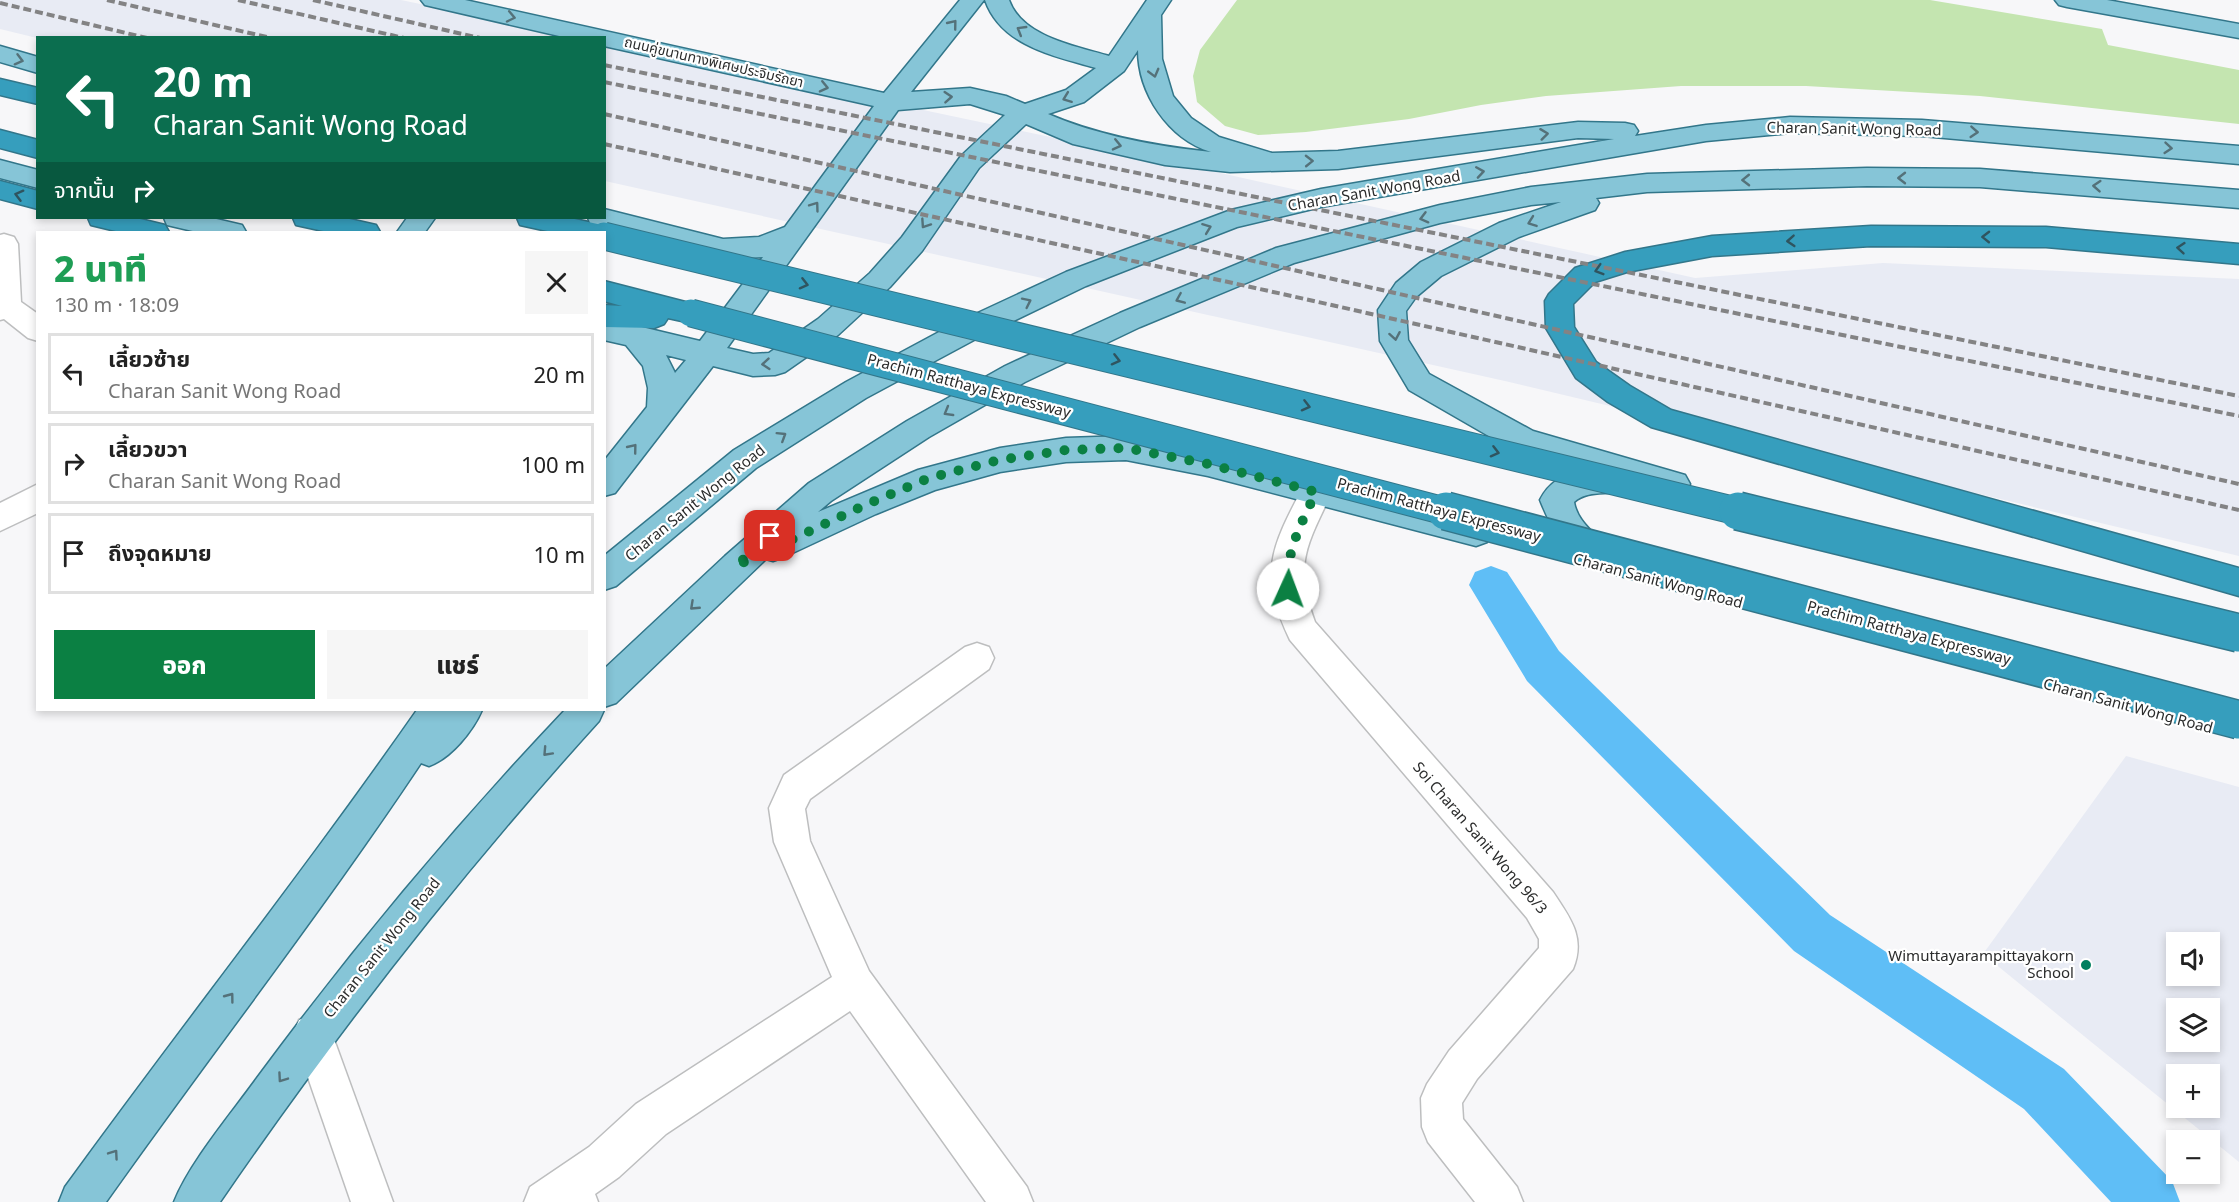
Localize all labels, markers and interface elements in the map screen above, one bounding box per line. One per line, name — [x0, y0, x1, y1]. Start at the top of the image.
one-way arrow — [506, 9, 516, 22]
one-way arrow — [945, 19, 956, 30]
one-way arrow — [1017, 26, 1027, 38]
street label: ถนนคู่ขนานทางพิเศษประจิมรัถยา — [623, 32, 806, 91]
one-way arrow — [14, 52, 24, 65]
text: 20 m — [153, 52, 253, 109]
icon: left — [54, 60, 132, 138]
one-way arrow — [1147, 67, 1159, 78]
one-way arrow — [819, 80, 829, 93]
one-way arrow — [944, 91, 953, 104]
one-way arrow — [1062, 91, 1073, 103]
text: Charan Sanit Wong Road — [153, 106, 468, 143]
street label: Charan Sanit Wong Road — [1766, 116, 1942, 140]
one-way arrow — [1969, 125, 1978, 138]
one-way arrow — [1540, 129, 1549, 141]
one-way arrow — [1112, 137, 1122, 150]
one-way arrow — [2164, 141, 2173, 154]
one-way arrow — [1304, 155, 1313, 167]
street label: Charan Sanit Wong Road — [1286, 165, 1462, 215]
one-way arrow — [1475, 166, 1484, 178]
one-way arrow — [1898, 172, 1907, 184]
text: จากนั้น — [54, 174, 115, 204]
icon: right — [127, 174, 160, 207]
one-way arrow — [1741, 174, 1750, 187]
one-way arrow — [2093, 180, 2102, 193]
one-way arrow — [14, 190, 25, 202]
one-way arrow — [808, 202, 819, 213]
one-way arrow — [1419, 211, 1429, 224]
one-way arrow — [1527, 214, 1538, 227]
one-way arrow — [922, 217, 933, 228]
one-way arrow — [1201, 223, 1212, 235]
one-way arrow — [1982, 231, 1991, 243]
one-way arrow — [1787, 234, 1796, 247]
one-way arrow — [2176, 242, 2185, 255]
text: 2 นาที — [54, 244, 147, 293]
button: close — [525, 251, 588, 314]
one-way arrow — [1594, 263, 1605, 275]
one-way arrow — [799, 277, 809, 290]
text: 130 m · 18:09 — [54, 291, 179, 318]
one-way arrow — [1175, 292, 1186, 304]
one-way arrow — [1020, 298, 1031, 309]
one-way arrow — [1388, 330, 1401, 340]
text: เลี้ยวซ้าย — [108, 343, 190, 373]
street label: Prachim Ratthaya Expressway — [865, 348, 1074, 422]
one-way arrow — [1111, 352, 1121, 365]
icon: left — [57, 357, 90, 390]
one-way arrow — [761, 357, 770, 370]
text: 20 m — [534, 359, 585, 389]
text: Charan Sanit Wong Road — [108, 377, 341, 404]
one-way arrow — [1300, 398, 1310, 411]
one-way arrow — [944, 405, 954, 416]
one-way arrow — [775, 432, 786, 443]
text: เลี้ยวขวา — [108, 433, 188, 463]
street label: Charan Sanit Wong Road — [620, 439, 769, 565]
one-way arrow — [626, 443, 637, 454]
one-way arrow — [1490, 444, 1500, 457]
icon: right — [57, 447, 90, 480]
text: 100 m — [521, 449, 585, 479]
text: Charan Sanit Wong Road — [108, 467, 341, 494]
street label: Prachim Ratthaya Expressway — [1335, 472, 1544, 546]
pin — [744, 510, 795, 561]
icon: arrive — [753, 519, 786, 552]
icon: arrive — [57, 537, 90, 570]
text: ถึงจุดหมาย — [108, 537, 212, 567]
text: 10 m — [534, 539, 585, 569]
street label: Charan Sanit Wong Road — [1571, 548, 1745, 612]
position arrow — [1256, 557, 1320, 621]
street label: Prachim Ratthaya Expressway — [1805, 595, 2014, 669]
one-way arrow — [690, 599, 700, 610]
button: ออก — [54, 630, 315, 699]
button: แชร์ — [327, 630, 588, 699]
street label: Charan Sanit Wong Road — [2041, 673, 2215, 737]
one-way arrow — [543, 745, 554, 756]
street label: Soi Charan Sanit Wong 96/3 — [1409, 757, 1552, 918]
street label: Charan Sanit Wong Road — [318, 873, 444, 1022]
map controls — [2166, 932, 2220, 1184]
button: sound — [2166, 932, 2220, 986]
place label: Wimuttayarampittayakorn School — [1888, 945, 2074, 982]
marker: Wimuttayarampittayakorn School — [2079, 958, 2093, 972]
one-way arrow — [222, 993, 233, 1004]
button: layers — [2166, 998, 2220, 1052]
button: + — [2166, 1064, 2220, 1118]
one-way arrow — [278, 1072, 289, 1083]
button: − — [2166, 1130, 2220, 1184]
one-way arrow — [107, 1150, 118, 1161]

